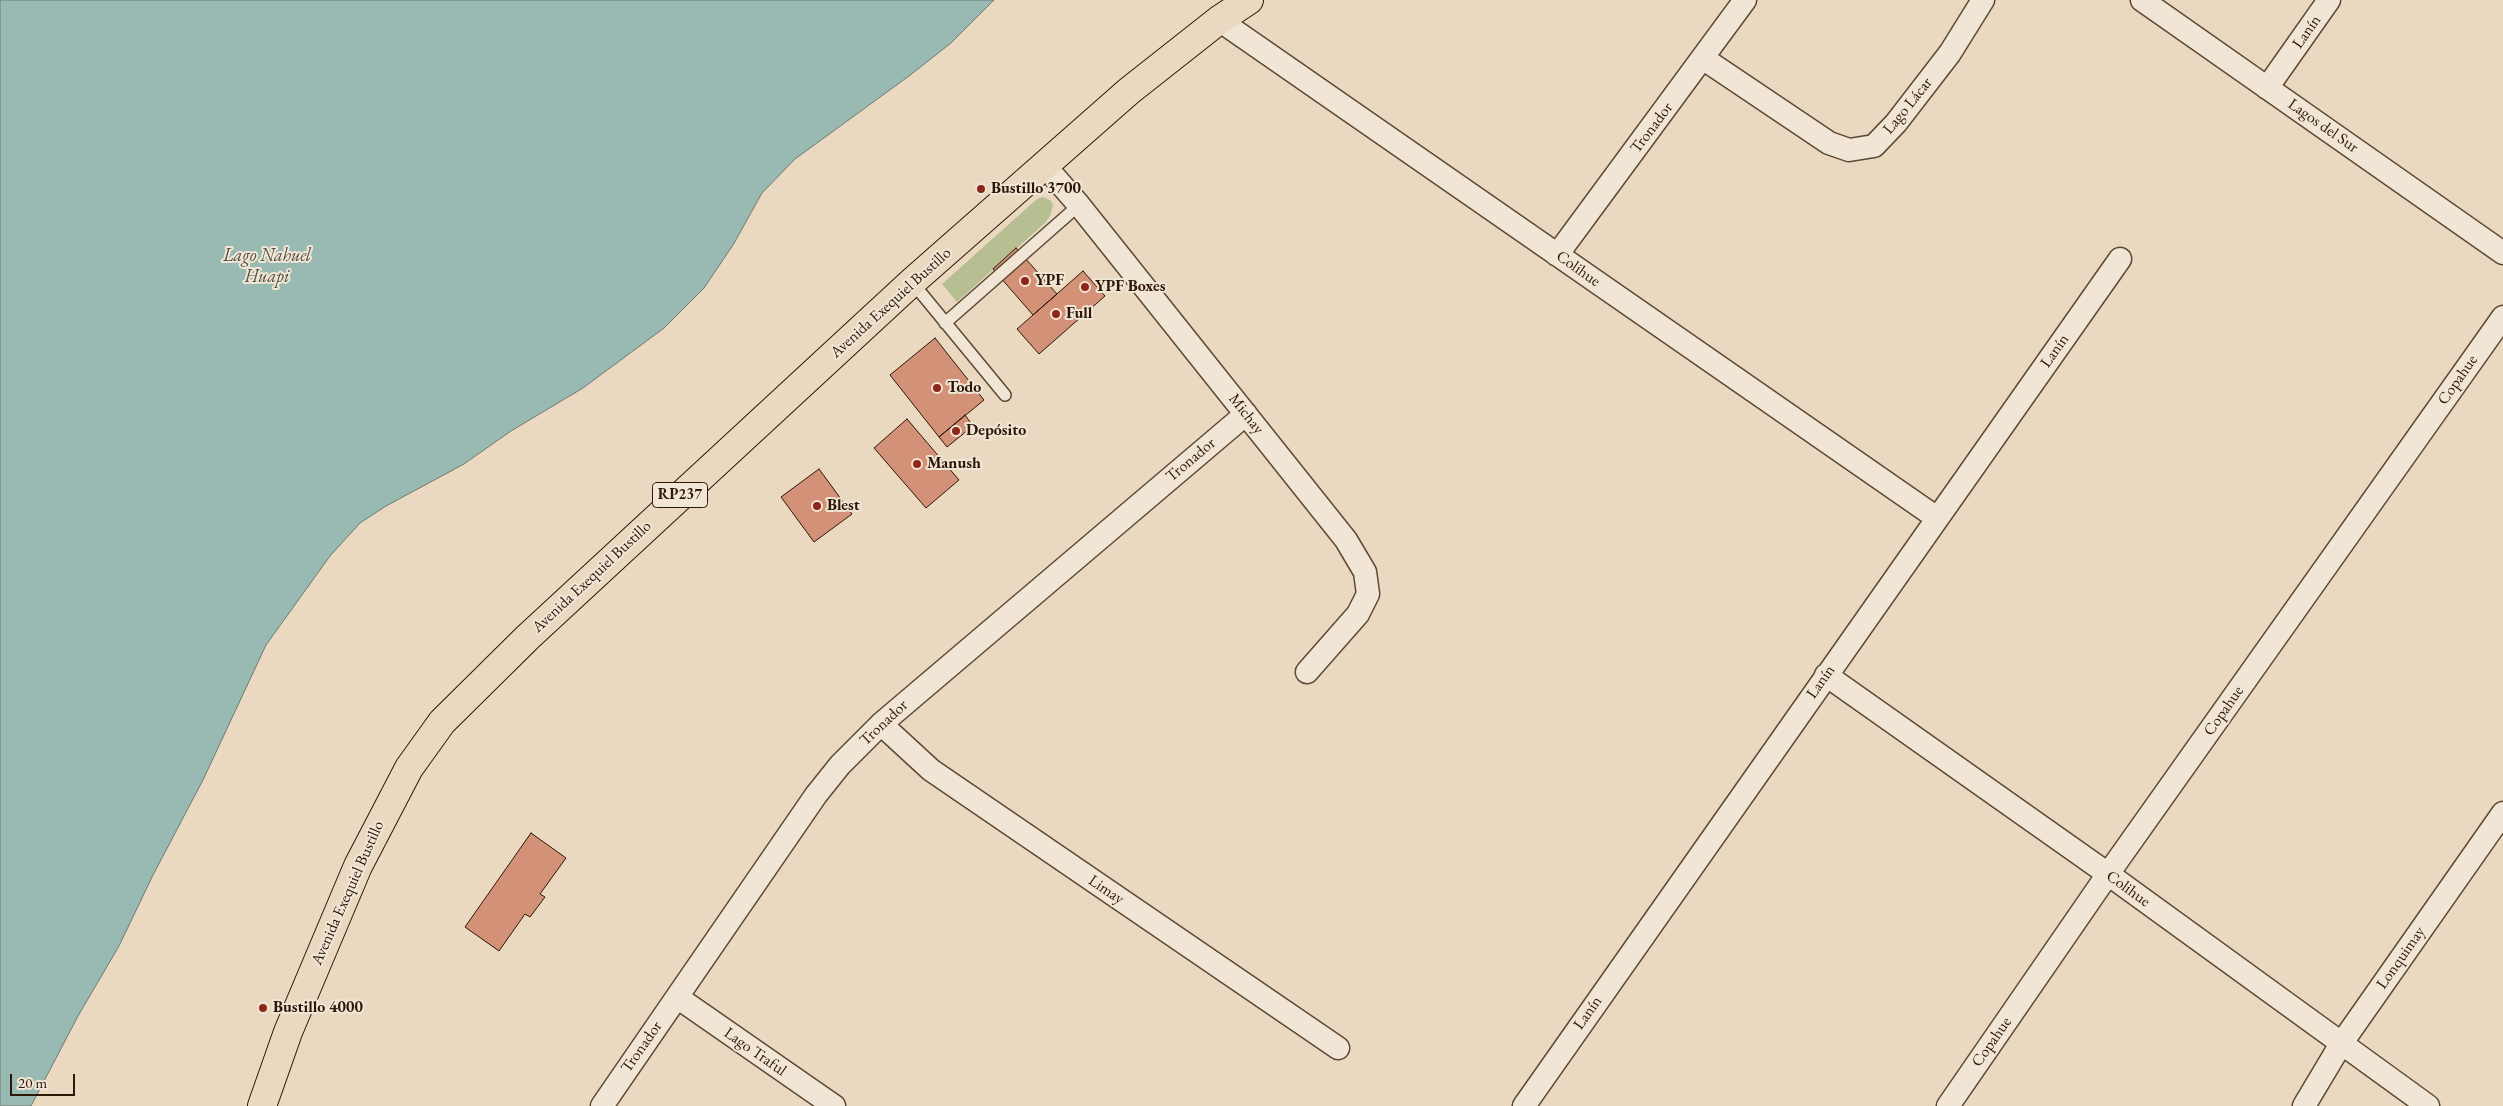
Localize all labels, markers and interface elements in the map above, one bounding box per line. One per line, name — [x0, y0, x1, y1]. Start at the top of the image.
street label: Lanín — [2289, 12, 2325, 52]
street label: Lago Lácar — [1879, 74, 1937, 138]
street label: Lagos del Sur — [2284, 95, 2362, 157]
street label: Tronador — [1627, 99, 1677, 157]
place label: Bustillo 3700 — [991, 179, 1081, 199]
marker: Bustillo 3700 — [975, 183, 987, 195]
street label: Avenida Exequiel Bustillo — [827, 244, 955, 362]
water label: Lago Nahuel Huapi — [223, 245, 311, 288]
street label: Colihue — [1552, 247, 1604, 291]
place label: YPF — [1035, 271, 1064, 291]
marker: YPF — [1019, 275, 1031, 287]
place label: YPF Boxes — [1095, 277, 1165, 297]
marker: YPF Boxes — [1079, 281, 1091, 293]
place label: Full — [1066, 304, 1092, 324]
marker: Full — [1050, 308, 1062, 320]
street label: Lanín — [2037, 331, 2073, 371]
street label: Copahue — [2434, 351, 2482, 409]
place label: Todo — [947, 378, 981, 398]
marker: Todo — [931, 382, 943, 394]
street label: Michay — [1224, 390, 1268, 438]
place label: Depósito — [966, 421, 1026, 441]
marker: Depósito — [950, 425, 962, 437]
street label: Tronador — [1162, 434, 1220, 486]
place label: Manush — [927, 454, 981, 474]
marker: Manush — [911, 458, 923, 470]
road number: RP237 — [652, 482, 708, 508]
place label: Blest — [827, 496, 860, 516]
marker: Blest — [811, 500, 823, 512]
street label: Avenida Exequiel Bustillo — [528, 517, 656, 637]
street label: Lanín — [1803, 662, 1839, 702]
street label: Copahue — [2200, 682, 2248, 740]
street label: Tronador — [856, 696, 912, 750]
street label: Avenida Exequiel Bustillo — [308, 818, 388, 968]
street label: Colihue — [2102, 867, 2154, 911]
street label: Limay — [1084, 871, 1128, 909]
street label: Lonquimay — [2372, 923, 2430, 993]
street label: Lanín — [1570, 993, 1606, 1033]
place label: Bustillo 4000 — [273, 998, 363, 1018]
marker: Bustillo 4000 — [257, 1002, 269, 1014]
street label: Copahue — [1968, 1013, 2016, 1071]
street label: Tronador — [617, 1018, 667, 1076]
street label: Lago Traful — [720, 1023, 790, 1081]
scale bar — [12, 1064, 78, 1096]
text: 20 m — [18, 1073, 47, 1092]

